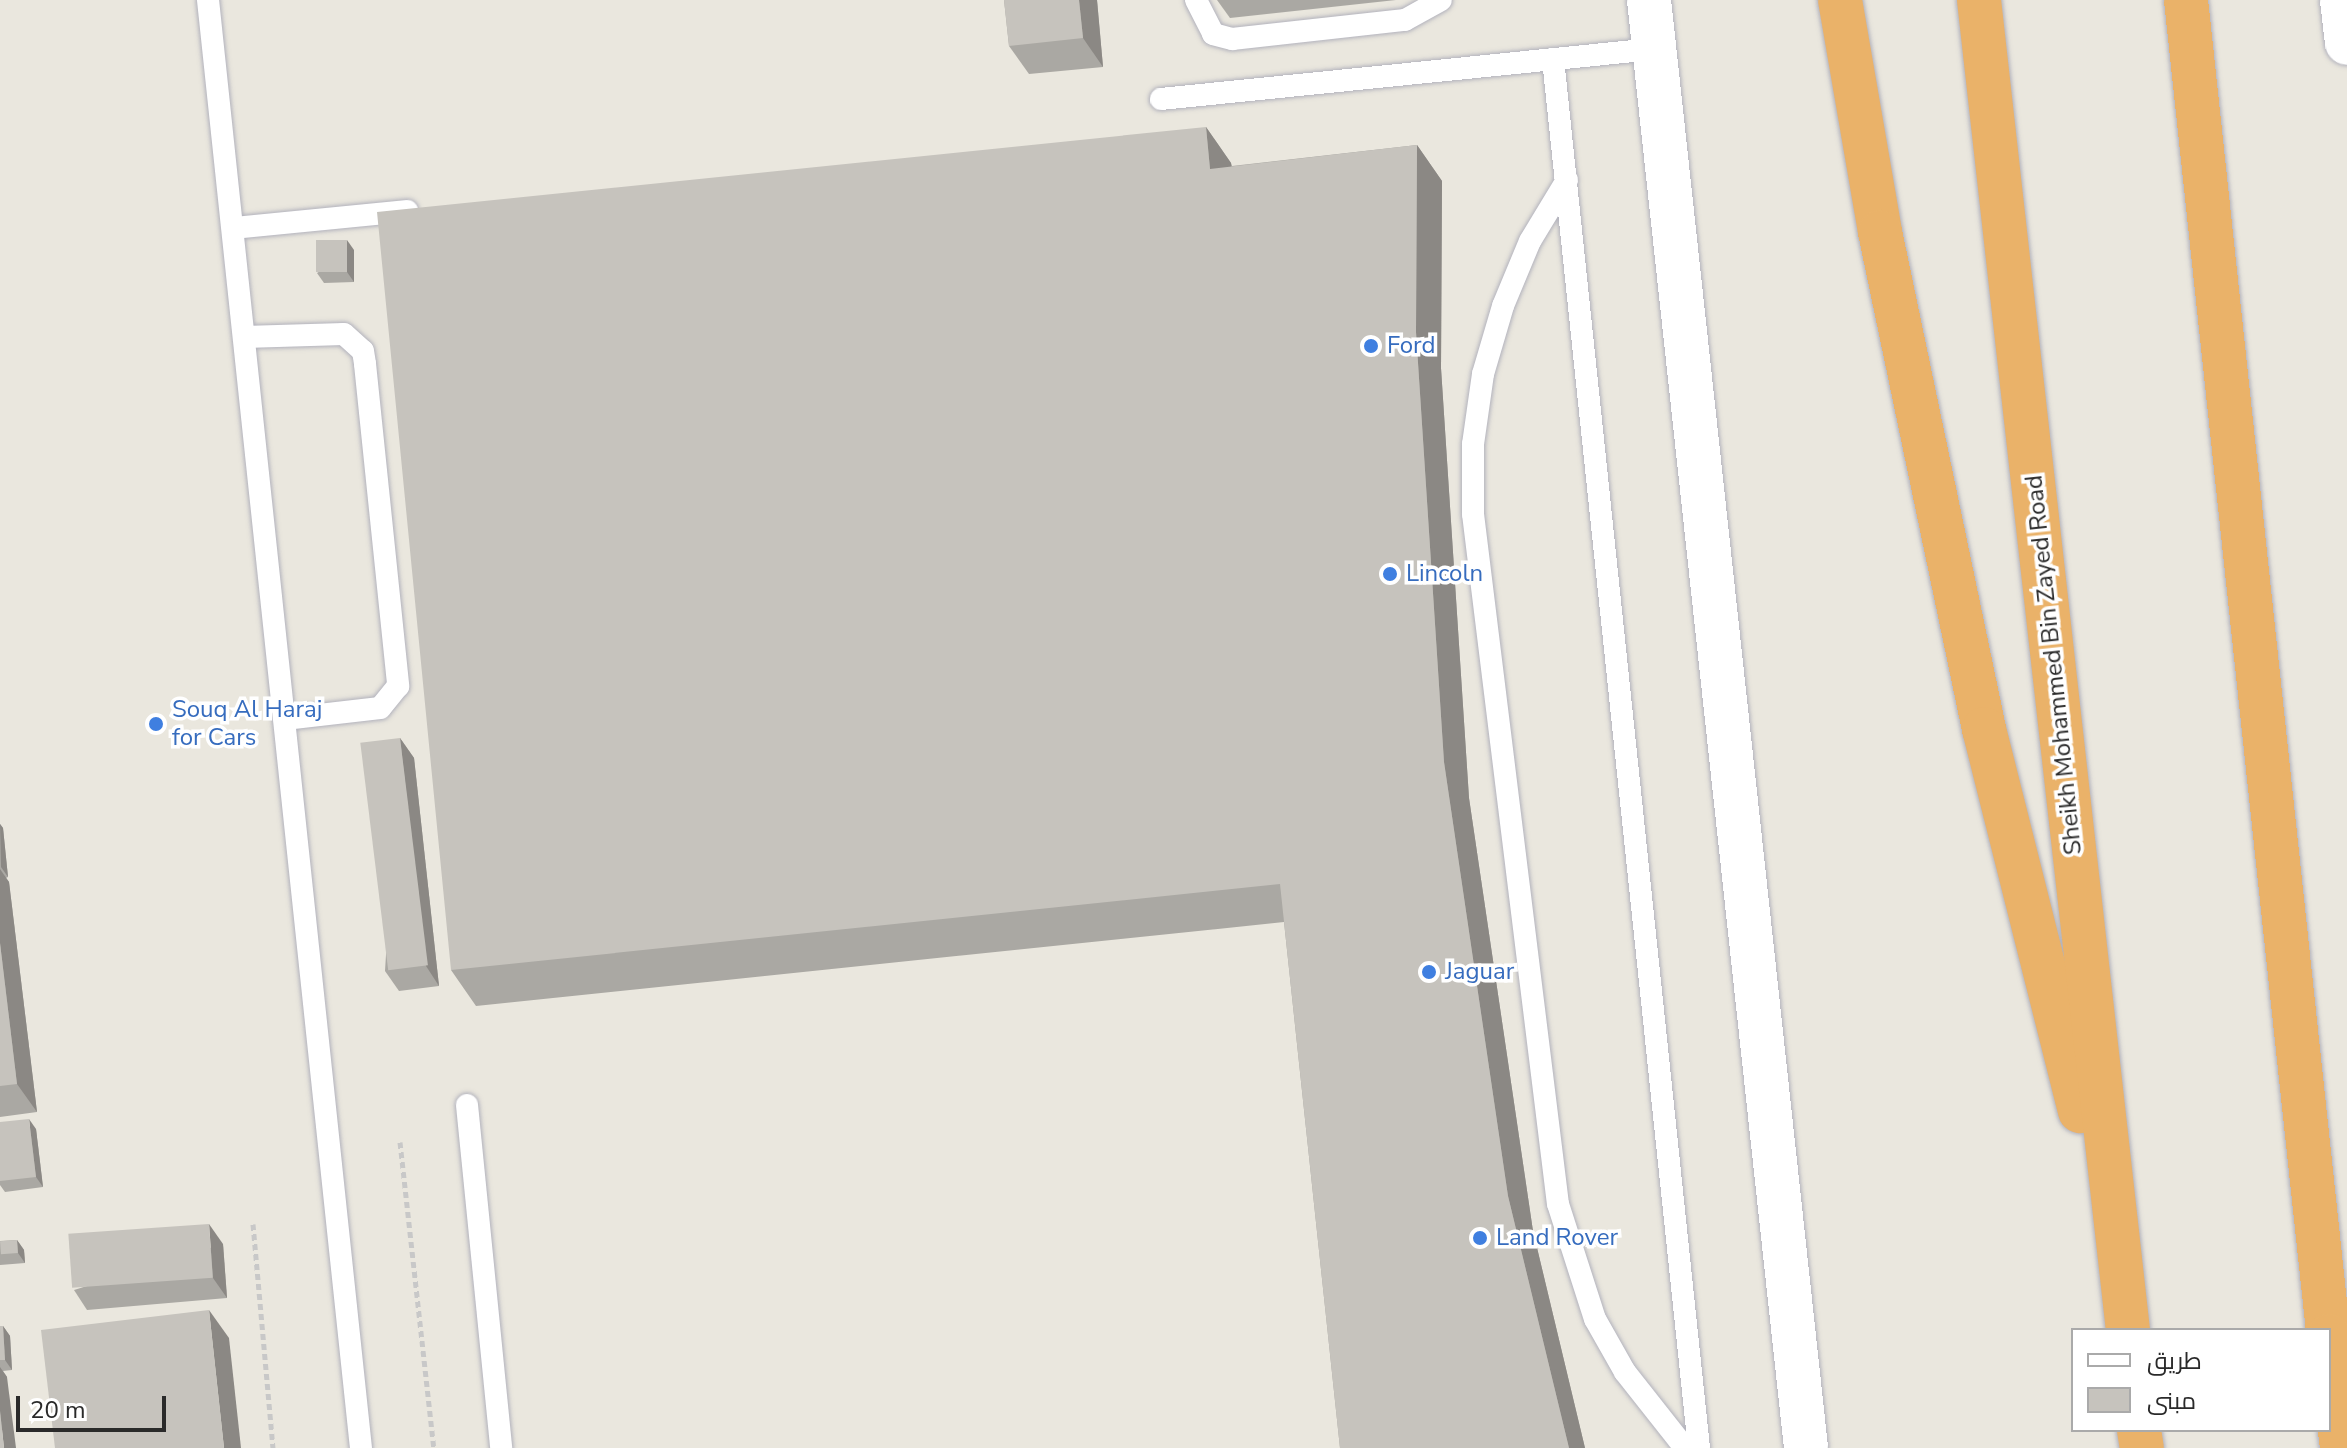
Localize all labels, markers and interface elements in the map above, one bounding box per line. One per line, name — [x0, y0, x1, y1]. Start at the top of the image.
place label: Ford — [1387, 332, 1435, 360]
marker: Ford — [1362, 337, 1380, 355]
street label: Sheikh Mohammed Bin Zayed Road — [2020, 474, 2088, 856]
place label: Lincoln — [1406, 560, 1483, 588]
marker: Lincoln — [1381, 565, 1399, 583]
place label: Souq Al Haraj for Cars — [172, 696, 322, 752]
marker: Souq Al Haraj for Cars — [147, 715, 165, 733]
place label: Jaguar — [1445, 958, 1514, 986]
marker: Jaguar — [1420, 963, 1438, 981]
place label: Land Rover — [1496, 1224, 1618, 1252]
marker: Land Rover — [1471, 1229, 1489, 1247]
legend — [2071, 1328, 2331, 1432]
text: طريق — [2147, 1345, 2202, 1377]
scale bar — [20, 1380, 170, 1430]
text: مبنى — [2147, 1385, 2196, 1417]
text: 20 m — [30, 1394, 86, 1426]

